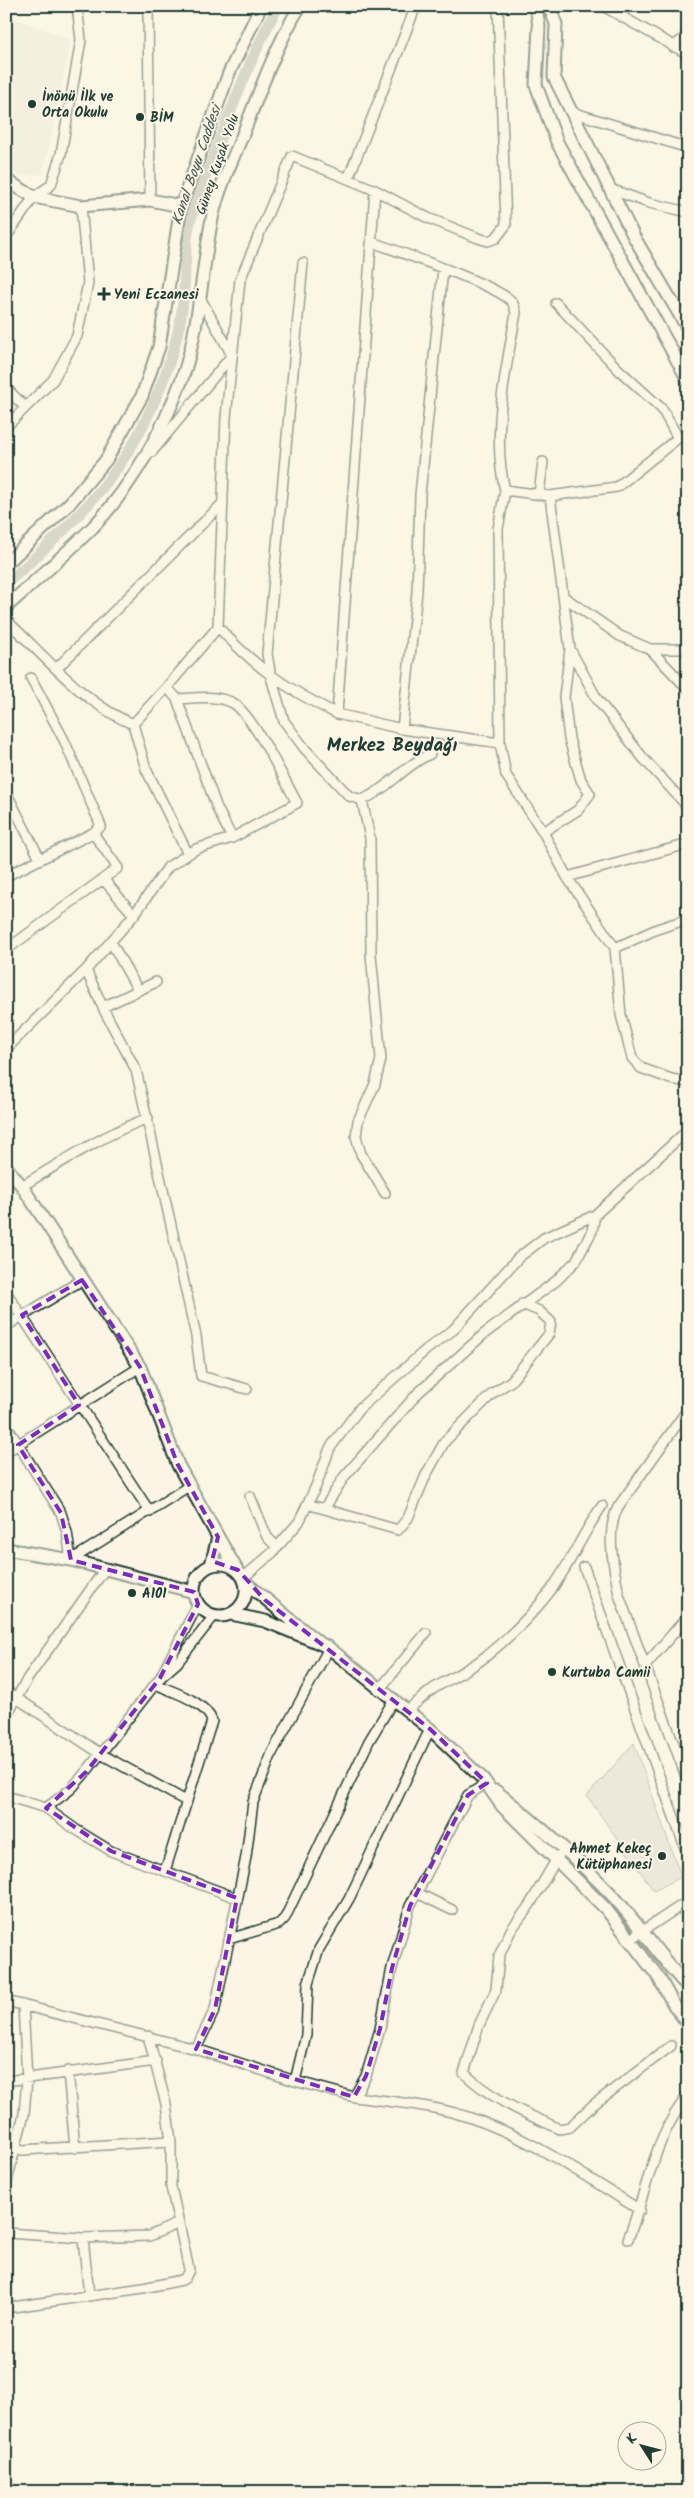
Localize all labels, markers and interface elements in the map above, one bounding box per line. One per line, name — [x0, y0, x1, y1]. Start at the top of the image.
place label: İnönü İlk ve Orta Okulu — [42, 86, 114, 124]
marker: İnönü İlk ve Orta Okulu — [26, 98, 38, 110]
water label: Kanal Boyu Caddesi — [165, 99, 230, 228]
place label: BİM — [150, 107, 174, 129]
marker: BİM — [134, 111, 146, 123]
street label: Güney Kuşak Yolu — [190, 111, 246, 218]
place label: Yeni Eczanesi — [114, 284, 199, 306]
marker: Yeni Eczanesi — [98, 288, 110, 300]
district label: Merkez Beydağı — [327, 731, 457, 761]
place label: A101 — [142, 1583, 167, 1605]
marker: A101 — [126, 1587, 138, 1599]
place label: Kurtuba Camii — [562, 1662, 651, 1684]
marker: Kurtuba Camii — [546, 1666, 558, 1678]
place label: Ahmet Kekeç Kütüphanesi — [569, 1838, 652, 1876]
marker: Ahmet Kekeç Kütüphanesi — [656, 1850, 668, 1862]
north arrow — [616, 2420, 666, 2470]
text: K — [621, 2429, 644, 2449]

